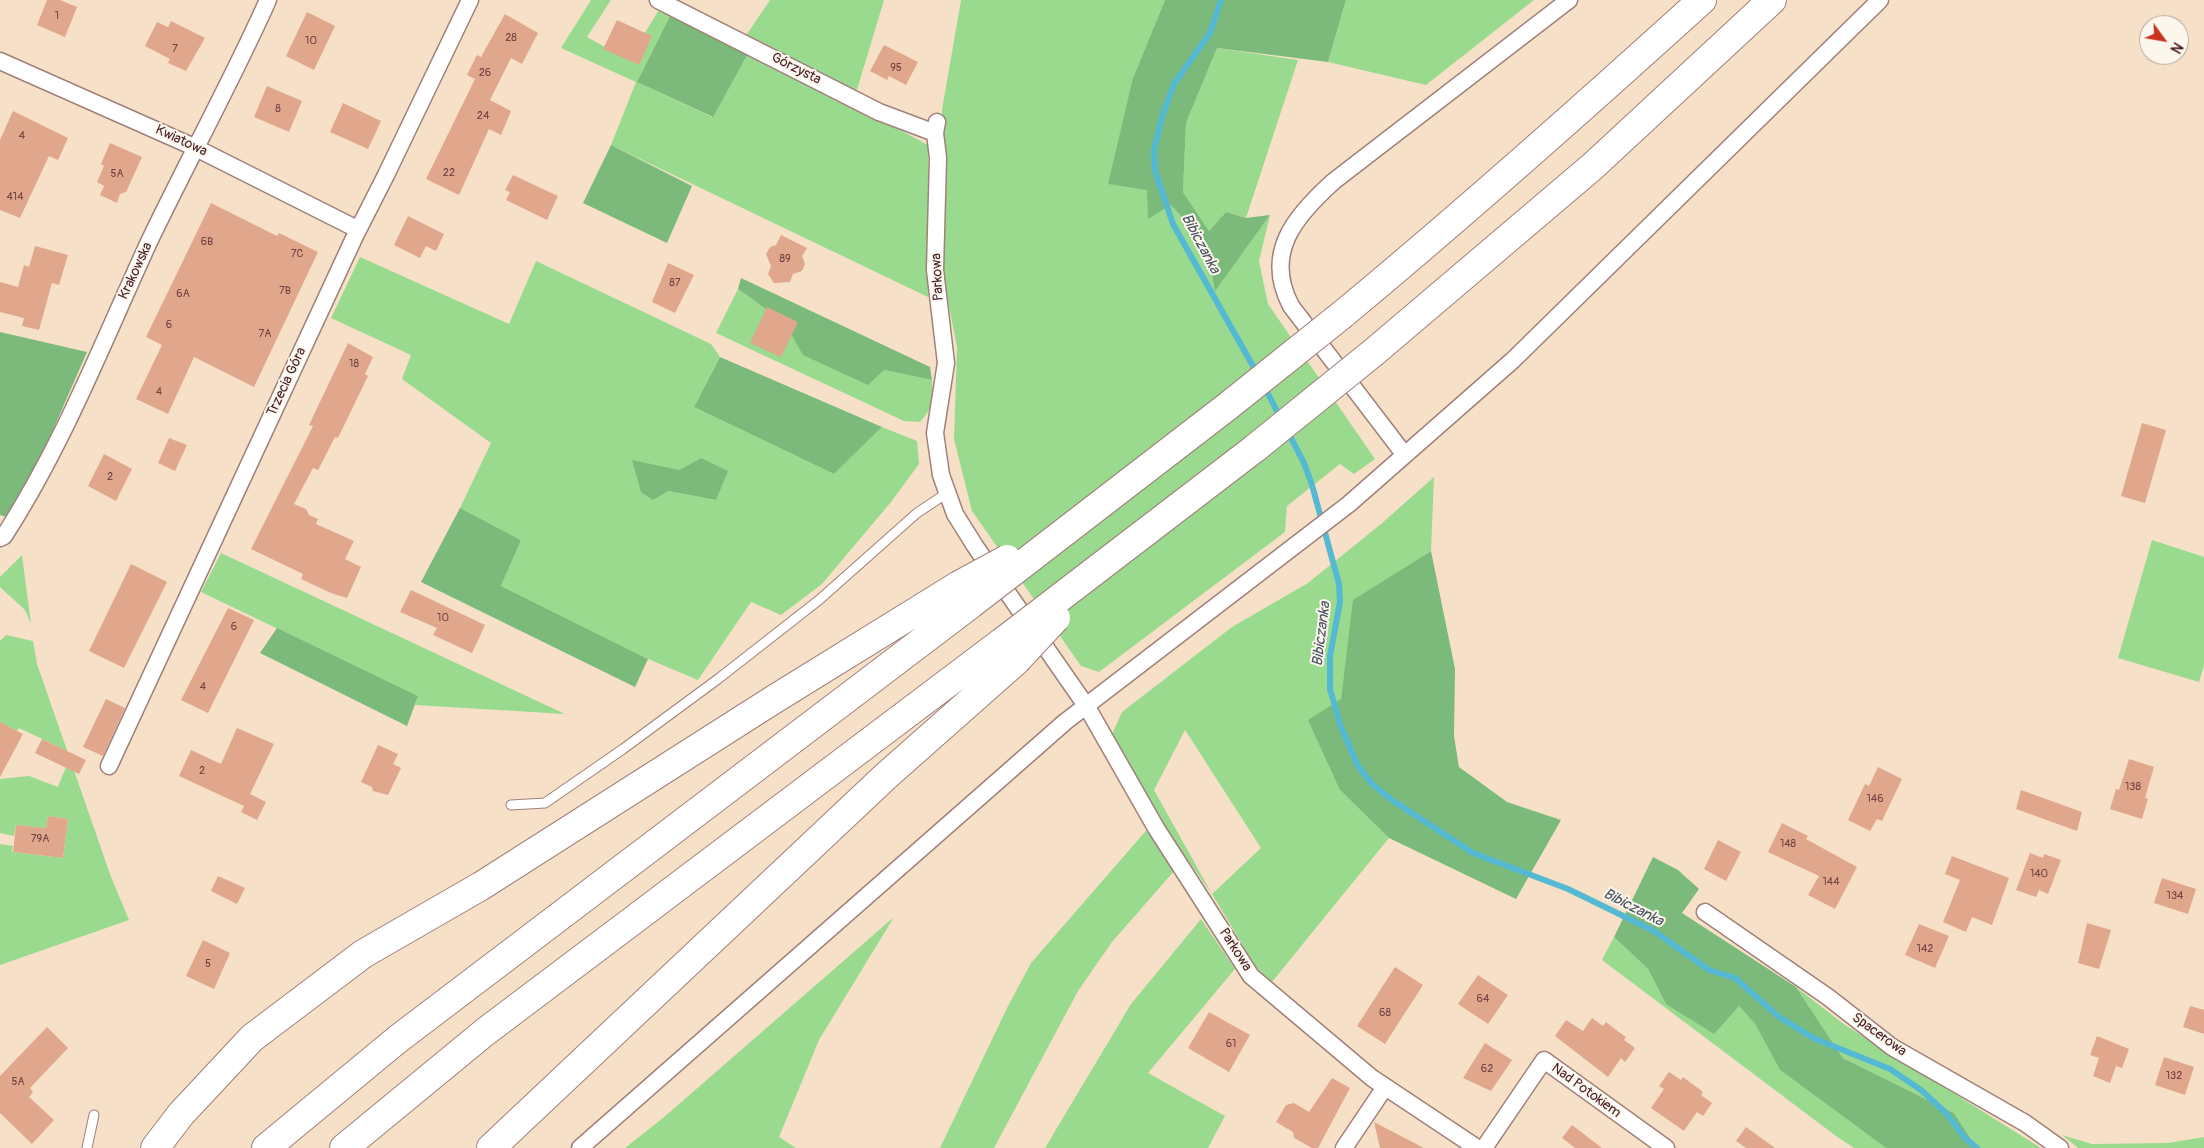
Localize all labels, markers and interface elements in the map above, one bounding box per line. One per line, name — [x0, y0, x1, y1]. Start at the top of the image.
house number: 1 — [55, 9, 59, 23]
north arrow — [2139, 15, 2189, 65]
house number: 28 — [505, 31, 517, 45]
house number: 10 — [305, 34, 317, 48]
text: N — [2167, 39, 2186, 56]
house number: 7 — [172, 42, 178, 56]
street label: Górzysta — [768, 49, 824, 89]
house number: 95 — [890, 61, 902, 75]
house number: 26 — [479, 66, 491, 80]
house number: 8 — [275, 102, 281, 116]
house number: 24 — [477, 109, 489, 123]
street label: Kwiatowa — [152, 122, 210, 160]
house number: 4 — [19, 129, 25, 143]
house number: 22 — [443, 166, 455, 180]
house number: 5A — [110, 167, 124, 181]
house number: 414 — [6, 190, 24, 204]
water label: Bibiczanka — [1177, 211, 1223, 277]
house number: 6B — [201, 235, 213, 249]
street label: Krakowska — [115, 240, 157, 302]
house number: 7C — [291, 247, 303, 261]
house number: 89 — [779, 252, 791, 266]
street label: Parkowa — [928, 253, 948, 301]
house number: 87 — [669, 276, 681, 290]
house number: 7B — [279, 284, 291, 298]
house number: 6A — [176, 287, 190, 301]
house number: 6 — [166, 318, 172, 332]
house number: 7A — [259, 327, 271, 341]
street label: Trzecia Góra — [264, 345, 310, 419]
house number: 18 — [349, 357, 359, 371]
house number: 4 — [156, 385, 162, 399]
house number: 2 — [107, 470, 113, 484]
water label: Bibiczanka — [1309, 601, 1335, 667]
house number: 10 — [437, 611, 449, 625]
house number: 6 — [231, 620, 237, 634]
house number: 4 — [200, 680, 206, 694]
house number: 2 — [199, 764, 205, 778]
house number: 138 — [2125, 780, 2141, 794]
house number: 146 — [1866, 792, 1884, 806]
house number: 79A — [31, 832, 49, 846]
house number: 148 — [1780, 837, 1796, 851]
house number: 140 — [2030, 867, 2048, 881]
house number: 144 — [1822, 875, 1840, 889]
water label: Bibiczanka — [1600, 885, 1666, 931]
house number: 134 — [2167, 889, 2183, 903]
street label: Parkowa — [1215, 925, 1255, 975]
house number: 142 — [1917, 942, 1933, 956]
house number: 5 — [205, 957, 211, 971]
house number: 64 — [1477, 992, 1489, 1006]
house number: 68 — [1379, 1006, 1391, 1020]
street label: Spacerowa — [1848, 1010, 1910, 1060]
house number: 61 — [1226, 1037, 1236, 1051]
street label: Nad Potokiem — [1548, 1060, 1624, 1122]
house number: 62 — [1481, 1062, 1493, 1076]
house number: 132 — [2166, 1069, 2182, 1083]
house number: 5A — [11, 1075, 25, 1089]

